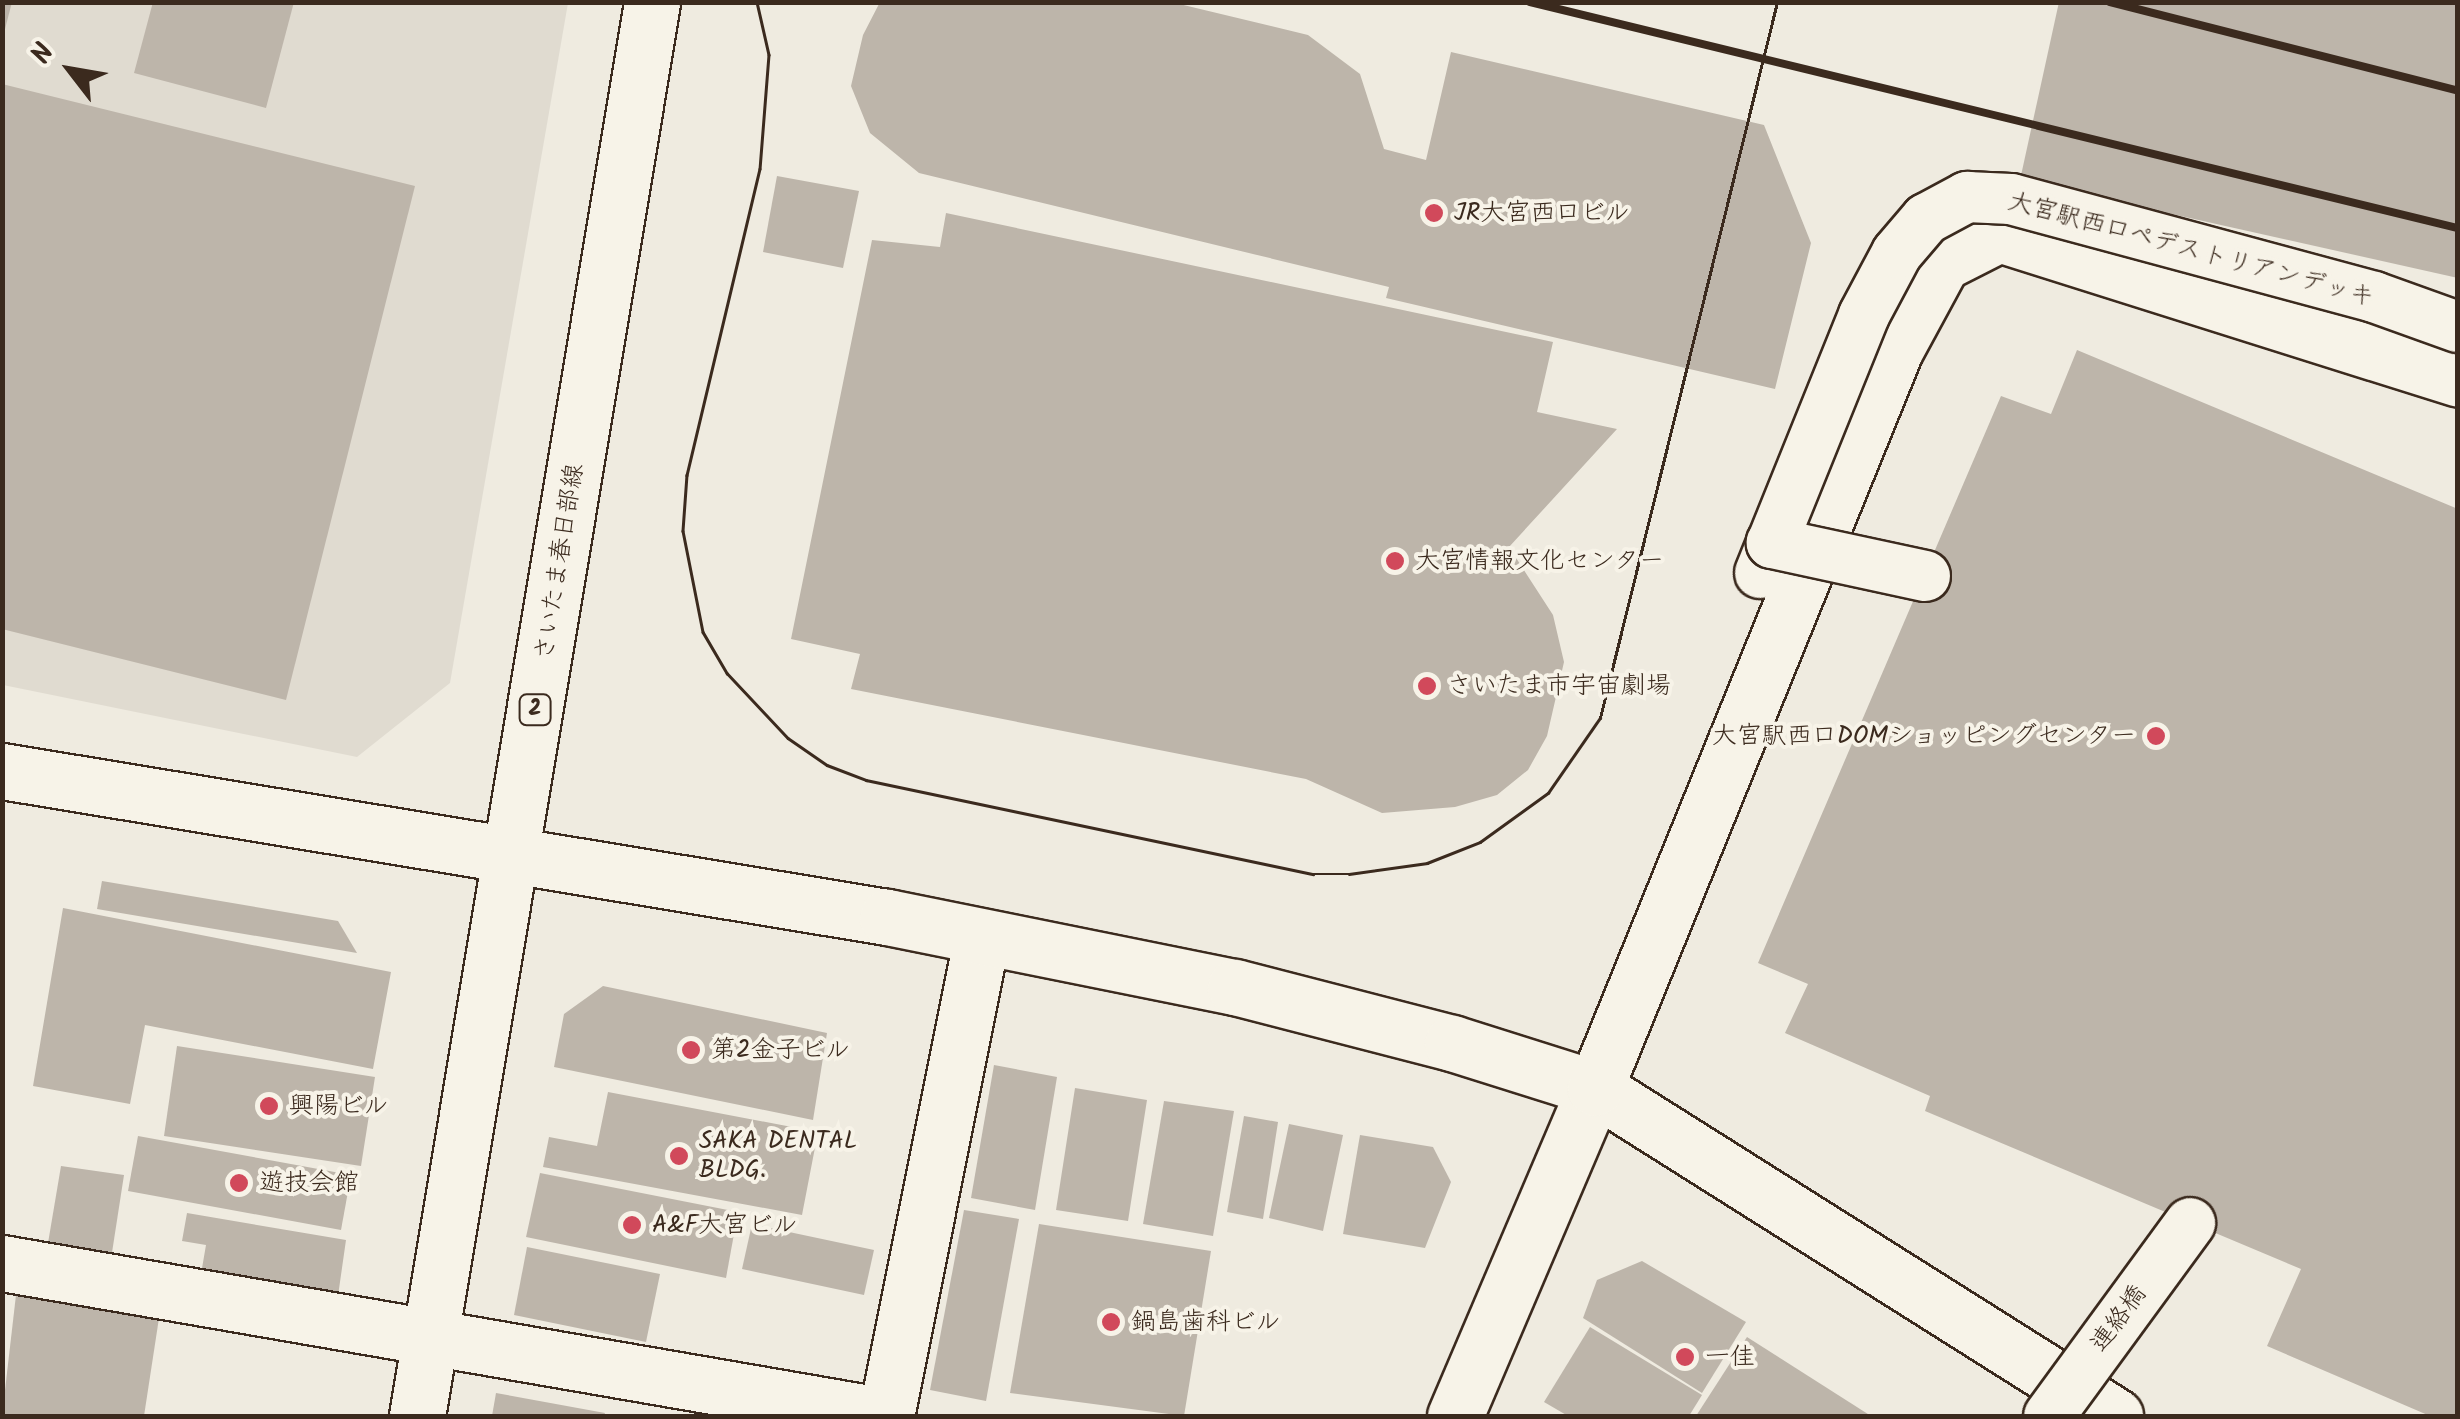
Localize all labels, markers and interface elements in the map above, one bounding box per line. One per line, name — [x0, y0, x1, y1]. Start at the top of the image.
north arrow — [20, 20, 120, 120]
text: N — [20, 35, 68, 73]
street label: 大宮駅西口ペデストリアンデッキ — [2006, 187, 2376, 313]
place label: JR大宮西口ビル — [1454, 198, 1630, 228]
marker: JR大宮西口ビル — [1423, 202, 1445, 224]
street label: さいたま春日部線 — [530, 461, 590, 663]
place label: 大宮情報文化センター — [1415, 546, 1665, 576]
marker: 大宮情報文化センター — [1384, 550, 1406, 572]
place label: さいたま市宇宙劇場 — [1447, 671, 1672, 701]
marker: さいたま市宇宙劇場 — [1416, 675, 1438, 697]
road number: 2 — [518, 693, 552, 727]
place label: 大宮駅西口DOMショッピングセンター — [1710, 721, 2136, 751]
marker: 大宮駅西口DOMショッピングセンター — [2145, 725, 2167, 747]
place label: 第2金子ビル — [711, 1035, 851, 1065]
marker: 第2金子ビル — [680, 1039, 702, 1061]
place label: 興陽ビル — [289, 1091, 389, 1121]
marker: 興陽ビル — [258, 1095, 280, 1117]
place label: SAKA DENTAL BLDG. — [699, 1127, 857, 1186]
marker: SAKA DENTAL BLDG. — [668, 1145, 690, 1167]
place label: 遊技会館 — [259, 1168, 359, 1198]
marker: 遊技会館 — [228, 1172, 250, 1194]
place label: A&F大宮ビル — [652, 1210, 798, 1240]
marker: A&F大宮ビル — [621, 1214, 643, 1236]
street label: 連絡橋 — [2085, 1280, 2153, 1358]
place label: 鍋島歯科ビル — [1131, 1307, 1281, 1337]
marker: 鍋島歯科ビル — [1100, 1311, 1122, 1333]
place label: 一佳 — [1705, 1342, 1755, 1372]
marker: 一佳 — [1674, 1346, 1696, 1368]

